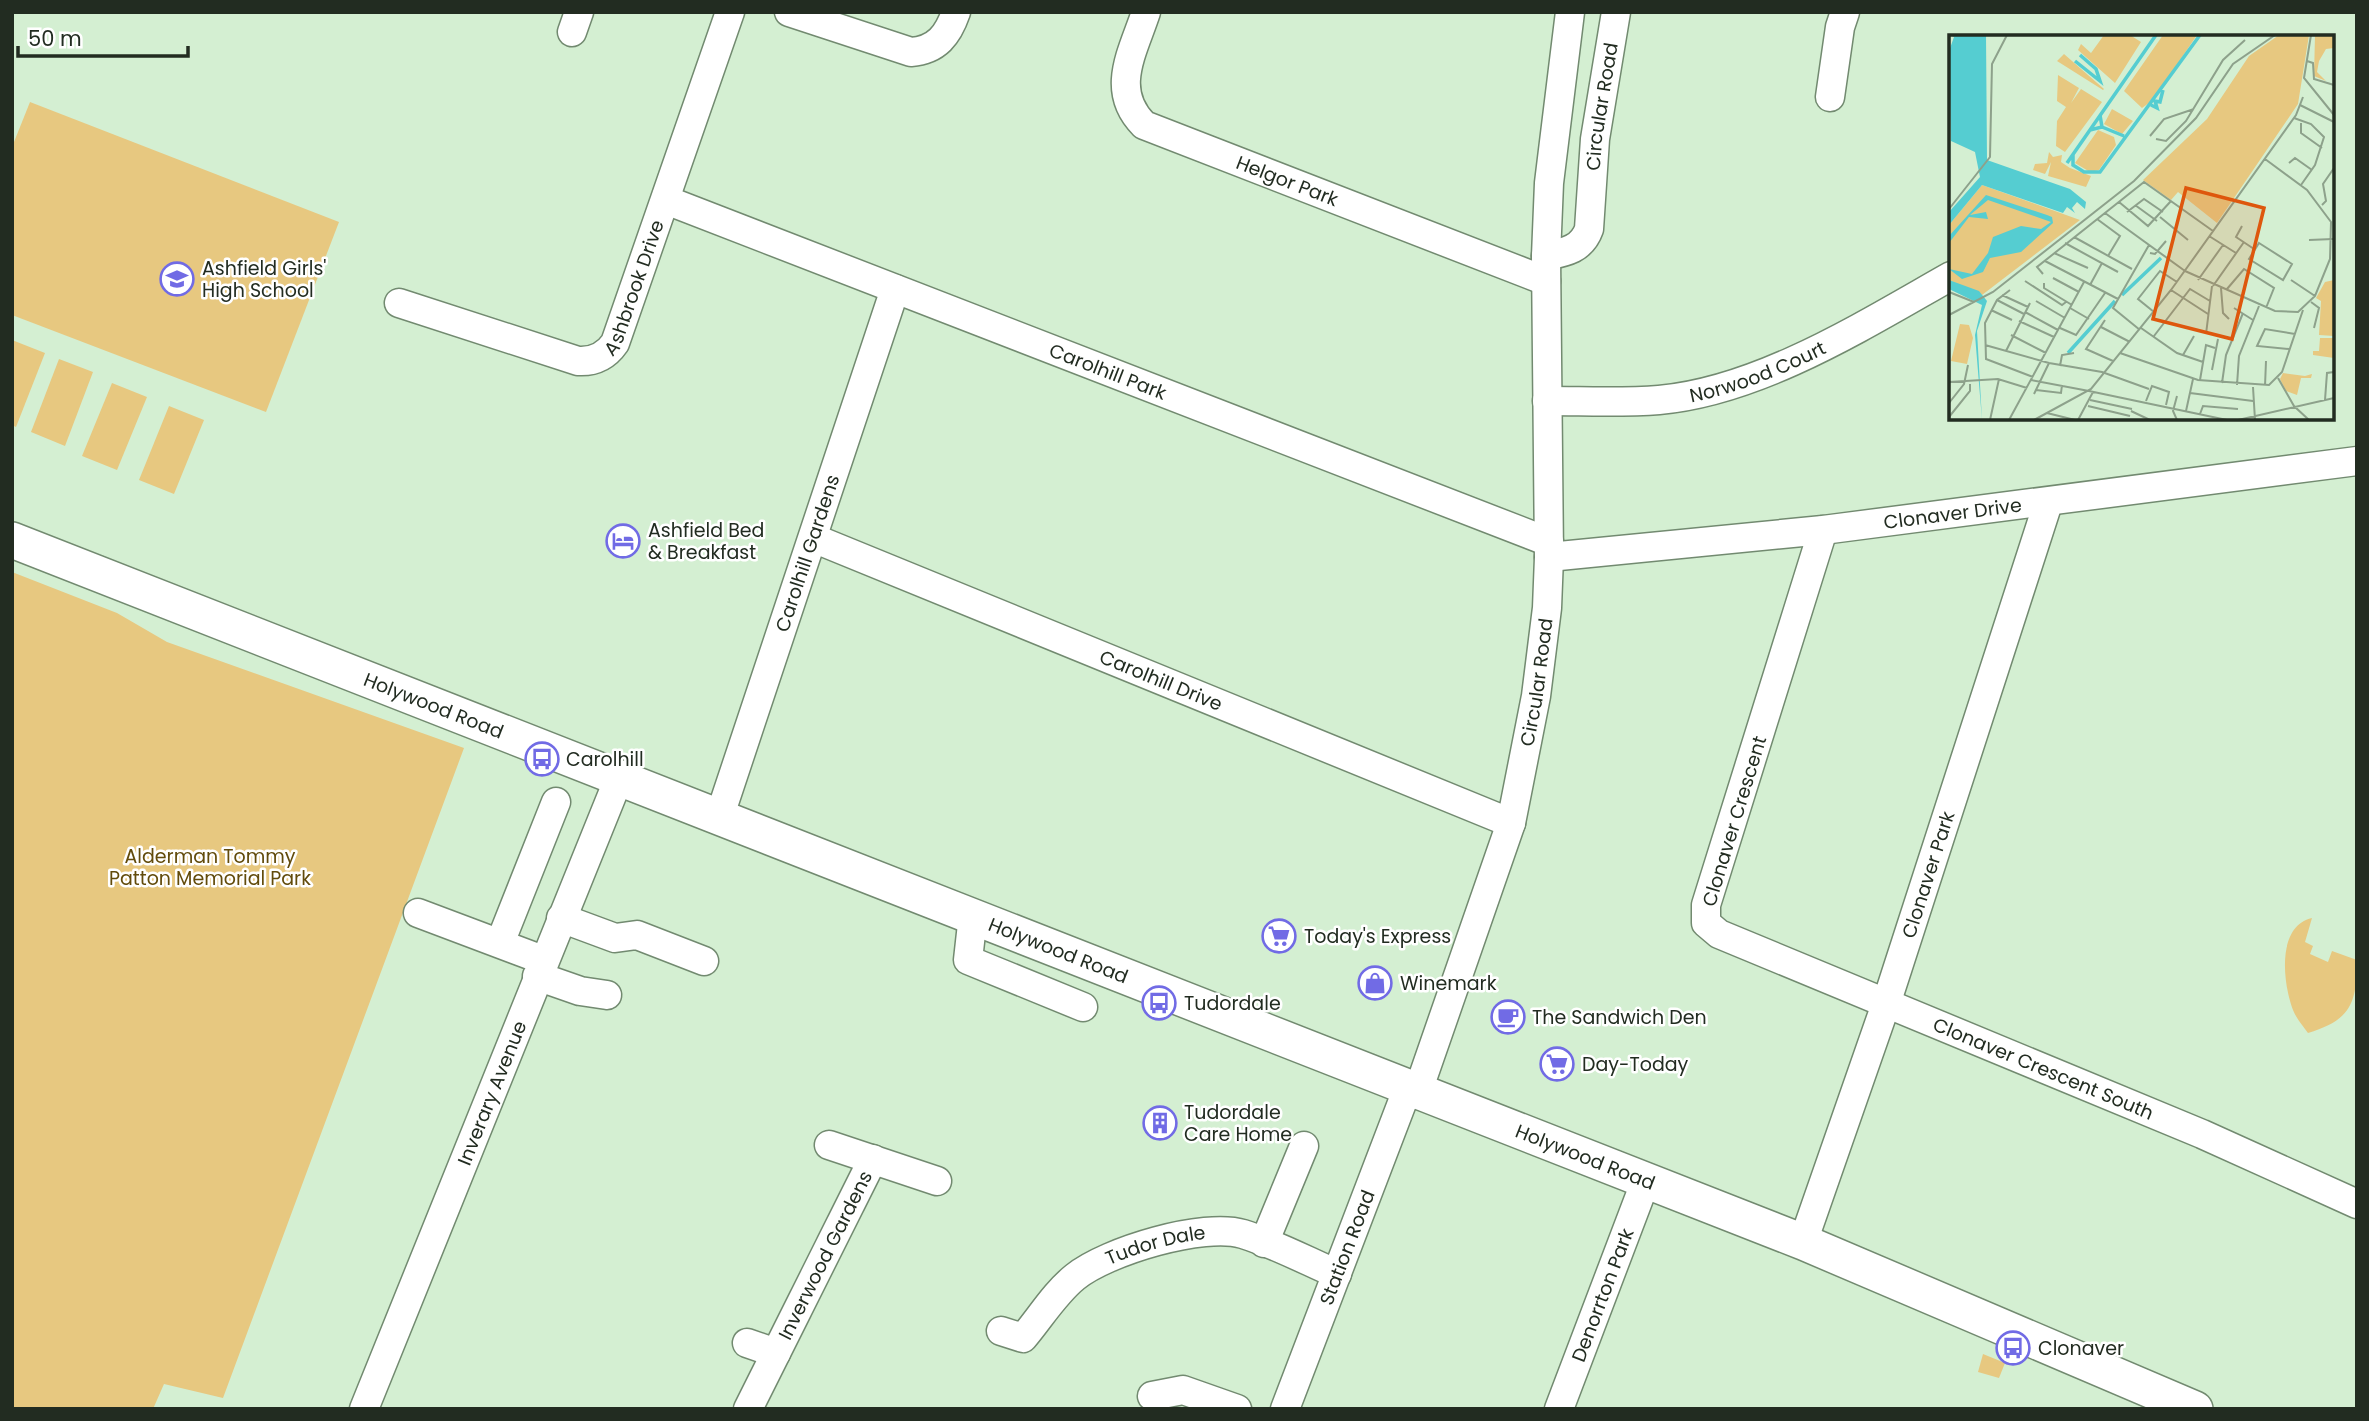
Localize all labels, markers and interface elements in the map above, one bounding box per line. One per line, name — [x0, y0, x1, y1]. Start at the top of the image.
scale bar — [18, 14, 187, 58]
text: 50 m — [28, 24, 82, 53]
inset map — [1949, 35, 2334, 420]
street label: Circular Road — [1580, 40, 1625, 171]
street label: Helgor Park — [1232, 149, 1342, 213]
street label: Ashbrook Drive — [597, 216, 671, 362]
place label: Ashfield Girls' High School — [202, 255, 326, 304]
school or university icon: Ashfield Girls' High School — [158, 260, 196, 298]
street label: Norwood Court — [1687, 334, 1830, 409]
street label: Carolhill Park — [1045, 337, 1171, 407]
street label: Carolhill Gardens — [769, 471, 846, 635]
street label: Clonaver Drive — [1882, 491, 2023, 536]
place label: Ashfield Bed & Breakfast — [648, 517, 764, 566]
hotel icon: Ashfield Bed & Breakfast — [604, 522, 642, 560]
street label: Circular Road — [1513, 616, 1560, 749]
street label: Carolhill Drive — [1095, 643, 1226, 718]
street label: Holywood Road — [360, 666, 507, 745]
street label: Clonaver Crescent — [1696, 733, 1773, 910]
bus stop icon: Carolhill — [523, 740, 561, 778]
place label: Carolhill — [566, 746, 644, 773]
street label: Clonaver Park — [1895, 808, 1962, 942]
park label: Alderman Tommy Patton Memorial Park — [109, 843, 311, 892]
street label: Holywood Road — [984, 911, 1132, 990]
supermarket icon: Today's Express — [1260, 917, 1298, 955]
place label: Today's Express — [1304, 923, 1451, 950]
shop icon: Winemark — [1356, 964, 1394, 1002]
place label: Winemark — [1400, 970, 1497, 997]
bus stop icon: Tudordale — [1140, 984, 1178, 1022]
place label: Tudordale — [1184, 990, 1281, 1017]
cafe icon: The Sandwich Den — [1489, 998, 1527, 1036]
place label: The Sandwich Den — [1532, 1004, 1707, 1031]
street label: Clonaver Crescent South — [1929, 1011, 2158, 1127]
street label: Inverary Avenue — [451, 1017, 534, 1169]
supermarket icon: Day-Today — [1538, 1045, 1576, 1083]
place label: Day-Today — [1582, 1051, 1689, 1078]
place label: Tudordale Care Home — [1184, 1099, 1292, 1148]
building icon: Tudordale Care Home — [1141, 1104, 1179, 1142]
street label: Holywood Road — [1511, 1118, 1659, 1197]
street label: Inverwood Gardens — [772, 1166, 879, 1344]
street label: Station Road — [1313, 1186, 1382, 1309]
street label: Tudor Dale — [1101, 1219, 1207, 1272]
street label: Denorrton Park — [1565, 1224, 1641, 1366]
bus stop icon: Clonaver — [1994, 1329, 2032, 1367]
place label: Clonaver — [2038, 1335, 2124, 1362]

